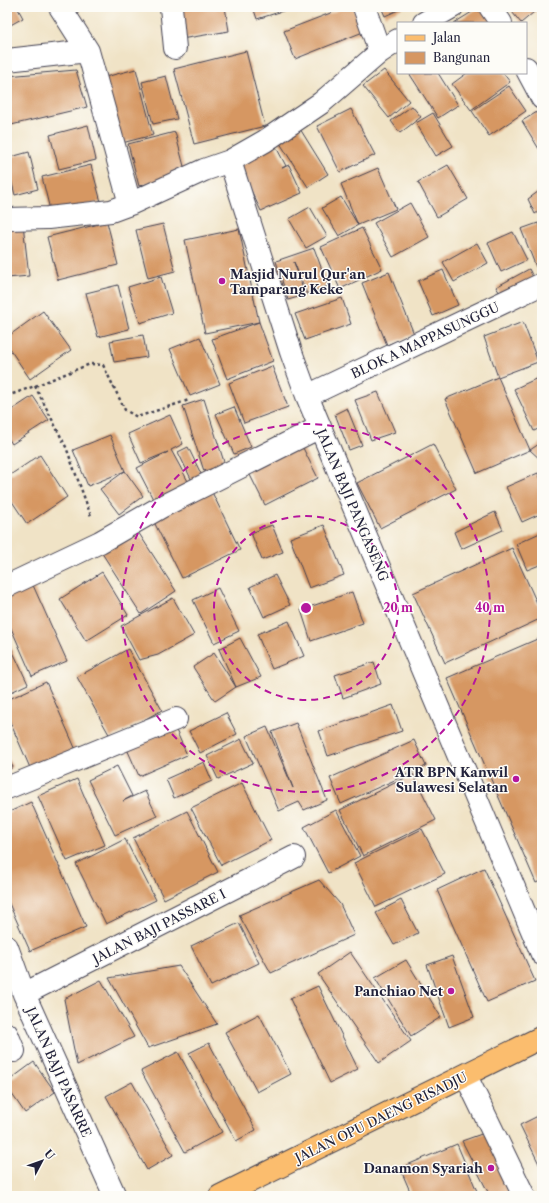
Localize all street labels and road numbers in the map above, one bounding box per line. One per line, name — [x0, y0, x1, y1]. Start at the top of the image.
street label: BLOK A MAPPASUNGGU — [348, 299, 502, 381]
street label: JALAN BAJI PANGASENG — [313, 425, 393, 584]
street label: JALAN BAJI PASSARE I — [88, 885, 228, 967]
street label: JALAN BAJI PASARRE — [22, 1003, 95, 1140]
street label: JALAN OPU DAENG RISADJU — [291, 1068, 470, 1167]

